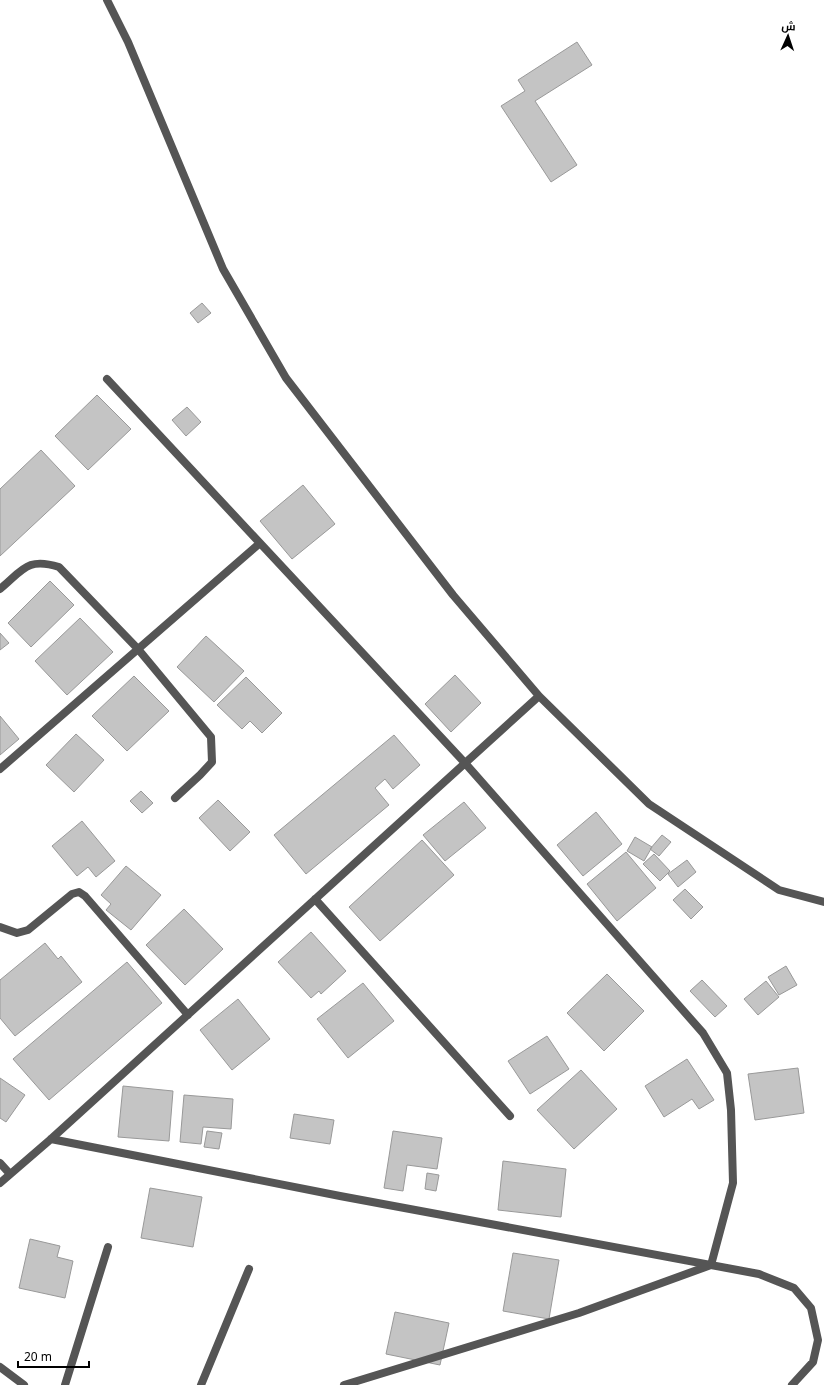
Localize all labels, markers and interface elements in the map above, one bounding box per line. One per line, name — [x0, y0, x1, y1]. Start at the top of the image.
north arrow — [768, 16, 808, 56]
text: ش — [781, 18, 796, 33]
scale bar — [18, 1343, 89, 1369]
text: 20 m — [24, 1348, 52, 1365]

